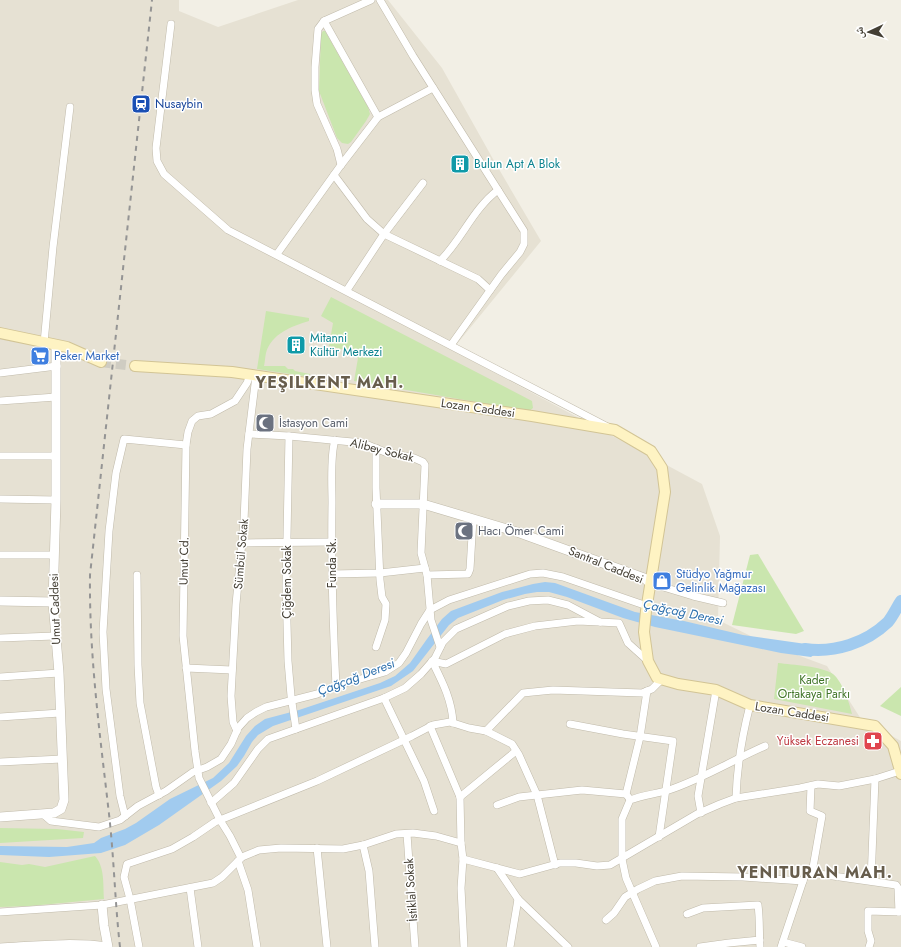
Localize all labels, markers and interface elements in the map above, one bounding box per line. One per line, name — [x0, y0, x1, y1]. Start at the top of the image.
north arrow — [849, 12, 889, 52]
text: ش — [851, 26, 867, 39]
station icon: Nusaybin — [130, 93, 152, 115]
place label: Nusaybin — [155, 95, 203, 113]
building icon: Bulun Apt A Blok — [449, 153, 471, 175]
place label: Bulun Apt A Blok — [474, 155, 561, 173]
place label: Mitanni Kültür Merkezi — [310, 329, 383, 361]
building icon: Mitanni Kültür Merkezi — [285, 334, 307, 356]
supermarket icon: Peker Market — [29, 345, 51, 367]
place label: Peker Market — [54, 347, 119, 365]
district label: YEŞILKENT MAH. — [255, 371, 404, 394]
street label: Lozan Caddesi — [440, 394, 516, 422]
mosque icon: İstasyon Cami — [254, 412, 276, 434]
place label: İstasyon Cami — [279, 414, 348, 432]
street label: Alibey Sokak — [348, 433, 416, 467]
street label: Sümbül Sokak — [229, 517, 253, 590]
mosque icon: Hacı Ömer Cami — [453, 520, 475, 542]
place label: Hacı Ömer Cami — [478, 522, 564, 540]
street label: Umut Cd. — [175, 537, 193, 585]
street label: Funda Sk. — [323, 538, 341, 588]
street label: Santral Caddesi — [566, 542, 646, 588]
street label: Çiğdem Sokak — [278, 544, 296, 619]
place label: Stüdyo Yağmur Gelinlik Mağazası — [676, 565, 766, 597]
shop icon: Stüdyo Yağmur Gelinlik Mağazası — [651, 570, 673, 592]
street label: Umut Caddesi — [45, 573, 65, 645]
water label: Çağçağ Deresi — [641, 594, 726, 630]
water label: Çağçağ Deresi — [315, 653, 398, 700]
park label: Kader Ortakaya Parkı — [778, 671, 850, 703]
street label: Lozan Caddesi — [754, 697, 830, 727]
pharmacy icon: Yüksek Eczanesi — [862, 730, 884, 752]
place label: Yüksek Eczanesi — [777, 732, 859, 750]
street label: İstiklal Sokak — [400, 857, 422, 922]
district label: YENITURAN MAH. — [736, 861, 893, 884]

